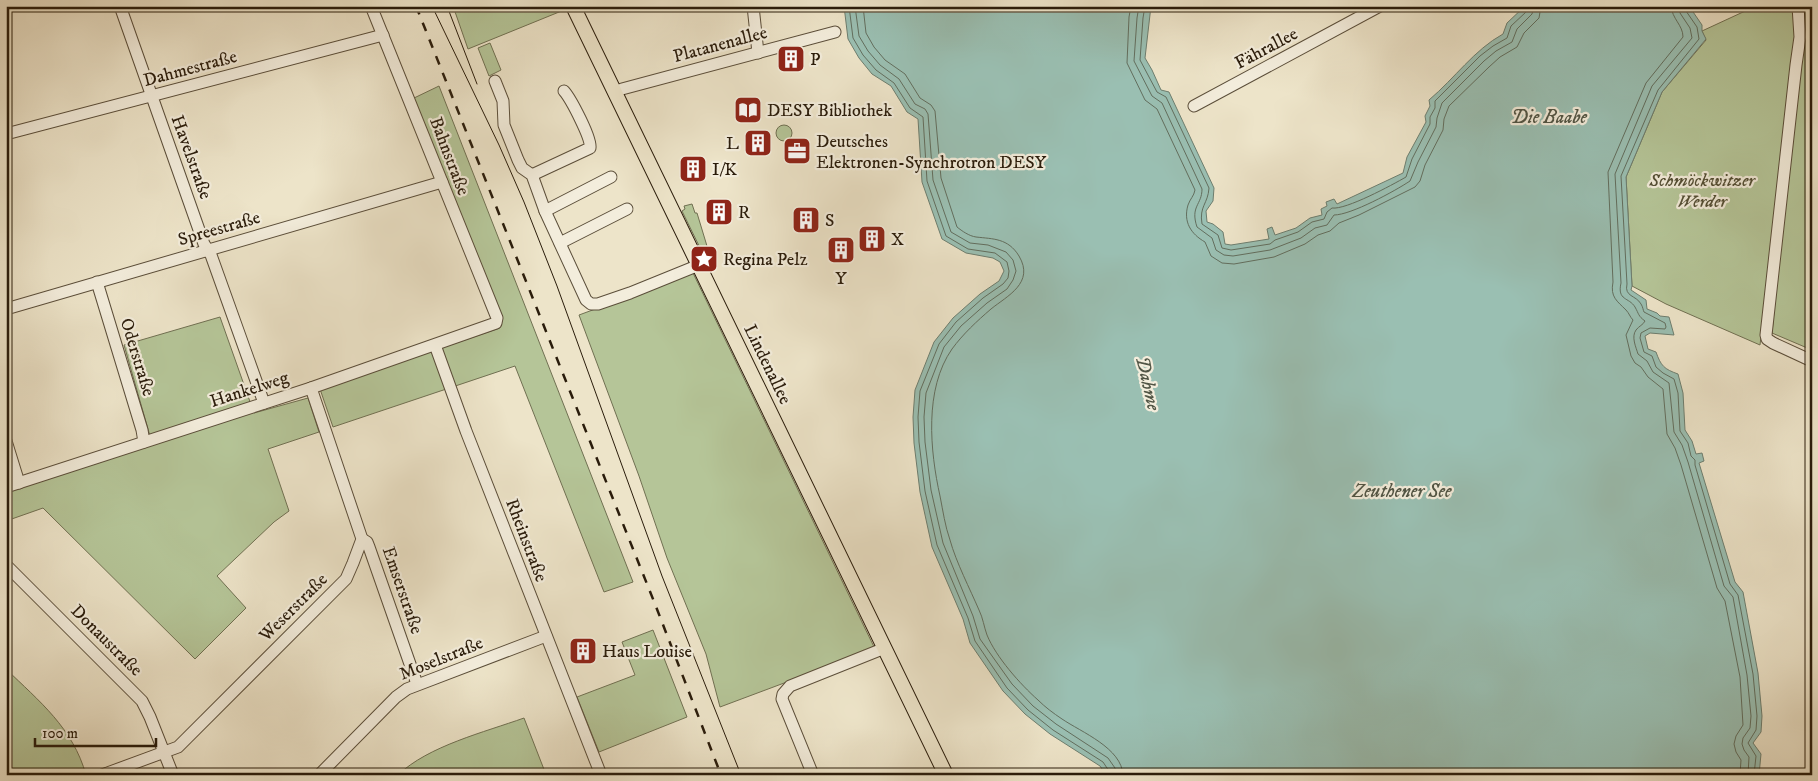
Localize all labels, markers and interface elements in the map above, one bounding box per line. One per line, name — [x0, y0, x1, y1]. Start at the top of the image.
street label: Platanenallee — [671, 22, 770, 68]
street label: Fährallee — [1231, 23, 1302, 75]
building icon: P — [776, 44, 806, 74]
street label: Dahmestraße — [141, 46, 239, 92]
place label: P — [810, 49, 820, 71]
library icon: DESY Bibliothek — [733, 95, 763, 125]
place label: DESY Bibliothek — [767, 100, 892, 122]
water label: Die Baabe — [1511, 106, 1587, 129]
street label: Havelstraße — [166, 112, 216, 202]
street label: Bahnstraße — [424, 114, 474, 199]
building icon: L — [743, 128, 773, 158]
place label: Deutsches Elektronen-Synchrotron DESY — [816, 131, 1047, 174]
place label: L — [726, 133, 739, 155]
office icon: Deutsches Elektronen-Synchrotron DESY — [782, 136, 812, 166]
building icon: I/K — [678, 154, 708, 184]
place label: I/K — [712, 159, 737, 181]
park label: Schmöckwitzer Werder — [1648, 170, 1756, 213]
building icon: R — [704, 197, 734, 227]
place label: R — [738, 202, 750, 224]
building icon: S — [791, 205, 821, 235]
street label: Spreestraße — [176, 207, 263, 251]
place label: S — [825, 210, 834, 232]
building icon: X — [857, 224, 887, 254]
place label: X — [891, 229, 904, 251]
building icon: Y — [826, 235, 856, 265]
place icon: Regina Pelz — [689, 244, 719, 274]
place label: Regina Pelz — [723, 249, 808, 271]
place label: Y — [835, 268, 847, 290]
street label: Oderstraße — [115, 316, 159, 399]
street label: Lindenallee — [738, 321, 796, 408]
water label: Dahme — [1130, 354, 1165, 413]
street label: Hankelweg — [207, 367, 292, 413]
water label: Zeuthener See — [1351, 480, 1452, 503]
street label: Rheinstraße — [500, 496, 552, 585]
street label: Emserstraße — [377, 544, 427, 637]
street label: Weserstraße — [254, 569, 332, 647]
street label: Donaustraße — [66, 600, 147, 681]
street label: Moselstraße — [396, 632, 486, 686]
building icon: Haus Louise — [568, 636, 598, 666]
place label: Haus Louise — [602, 641, 692, 663]
scale bar — [35, 716, 156, 748]
text: 100 m — [42, 724, 78, 743]

